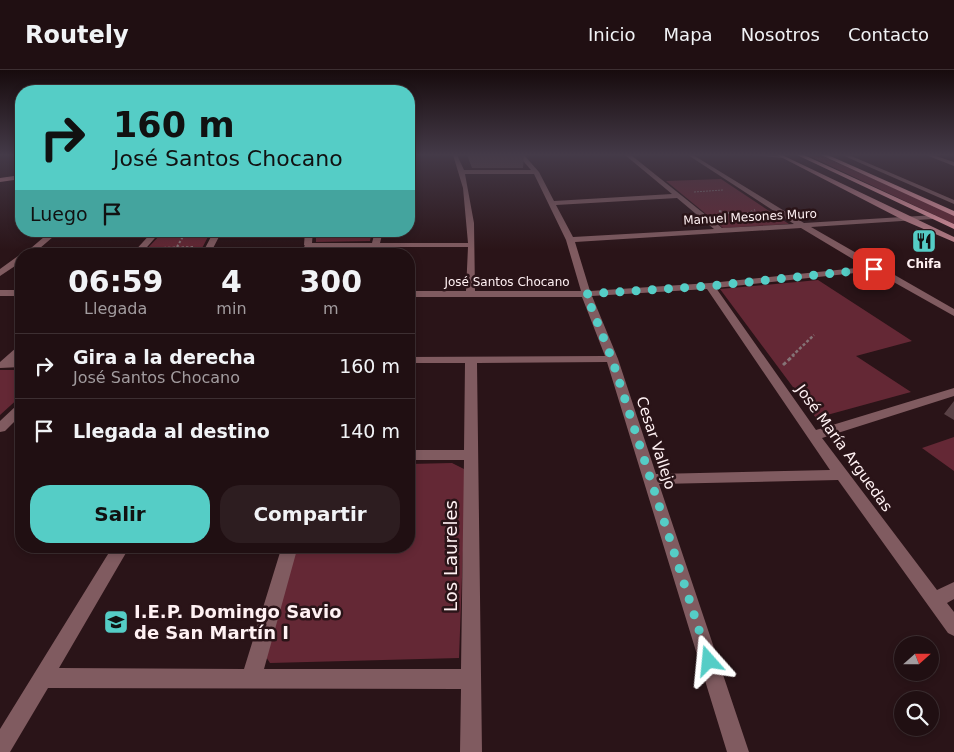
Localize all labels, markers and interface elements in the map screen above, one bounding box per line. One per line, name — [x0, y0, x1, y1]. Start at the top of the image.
text: Routely — [25, 21, 129, 49]
text: Inicio — [588, 24, 636, 45]
text: Mapa — [664, 24, 713, 45]
text: Nosotros — [741, 24, 820, 45]
text: Contacto — [848, 24, 929, 45]
icon: right — [30, 105, 95, 170]
text: 160 m — [113, 105, 235, 145]
text: José Santos Chocano — [113, 146, 343, 171]
icon: arrive — [98, 200, 126, 228]
text: Luego — [30, 203, 88, 225]
street label: Manuel Mesones Muro — [683, 207, 817, 227]
restaurant icon: Chifa — [911, 228, 937, 254]
pin — [853, 248, 895, 290]
icon: arrive — [860, 255, 888, 283]
place label: Chifa — [907, 257, 941, 271]
text: 06:59 — [68, 264, 163, 299]
text: 4 — [221, 264, 242, 299]
text: 300 — [299, 264, 362, 299]
street label: José Santos Chocano — [443, 275, 570, 289]
text: Llegada — [84, 299, 147, 318]
text: min — [216, 299, 247, 318]
text: m — [323, 299, 339, 318]
text: Gira a la derecha — [73, 346, 256, 368]
icon: right — [30, 352, 58, 380]
text: 160 m — [339, 355, 400, 377]
text: José Santos Chocano — [73, 368, 240, 387]
street label: José María Arguedas — [791, 380, 896, 515]
street label: Cesar Vallejo — [632, 394, 680, 492]
icon: arrive — [30, 417, 58, 445]
text: Llegada al destino — [73, 420, 270, 442]
text: 140 m — [339, 420, 400, 442]
button: Salir — [30, 485, 210, 543]
button: Compartir — [220, 485, 400, 543]
street label: Los Laureles — [440, 500, 461, 612]
place label: I.E.P. Domingo Savio de San Martín I — [134, 601, 342, 643]
school or university icon: I.E.P. Domingo Savio de San Martín I — [103, 609, 129, 635]
position arrow — [682, 634, 734, 686]
north arrow — [894, 636, 939, 681]
map controls — [894, 636, 939, 736]
button: search — [894, 691, 939, 736]

